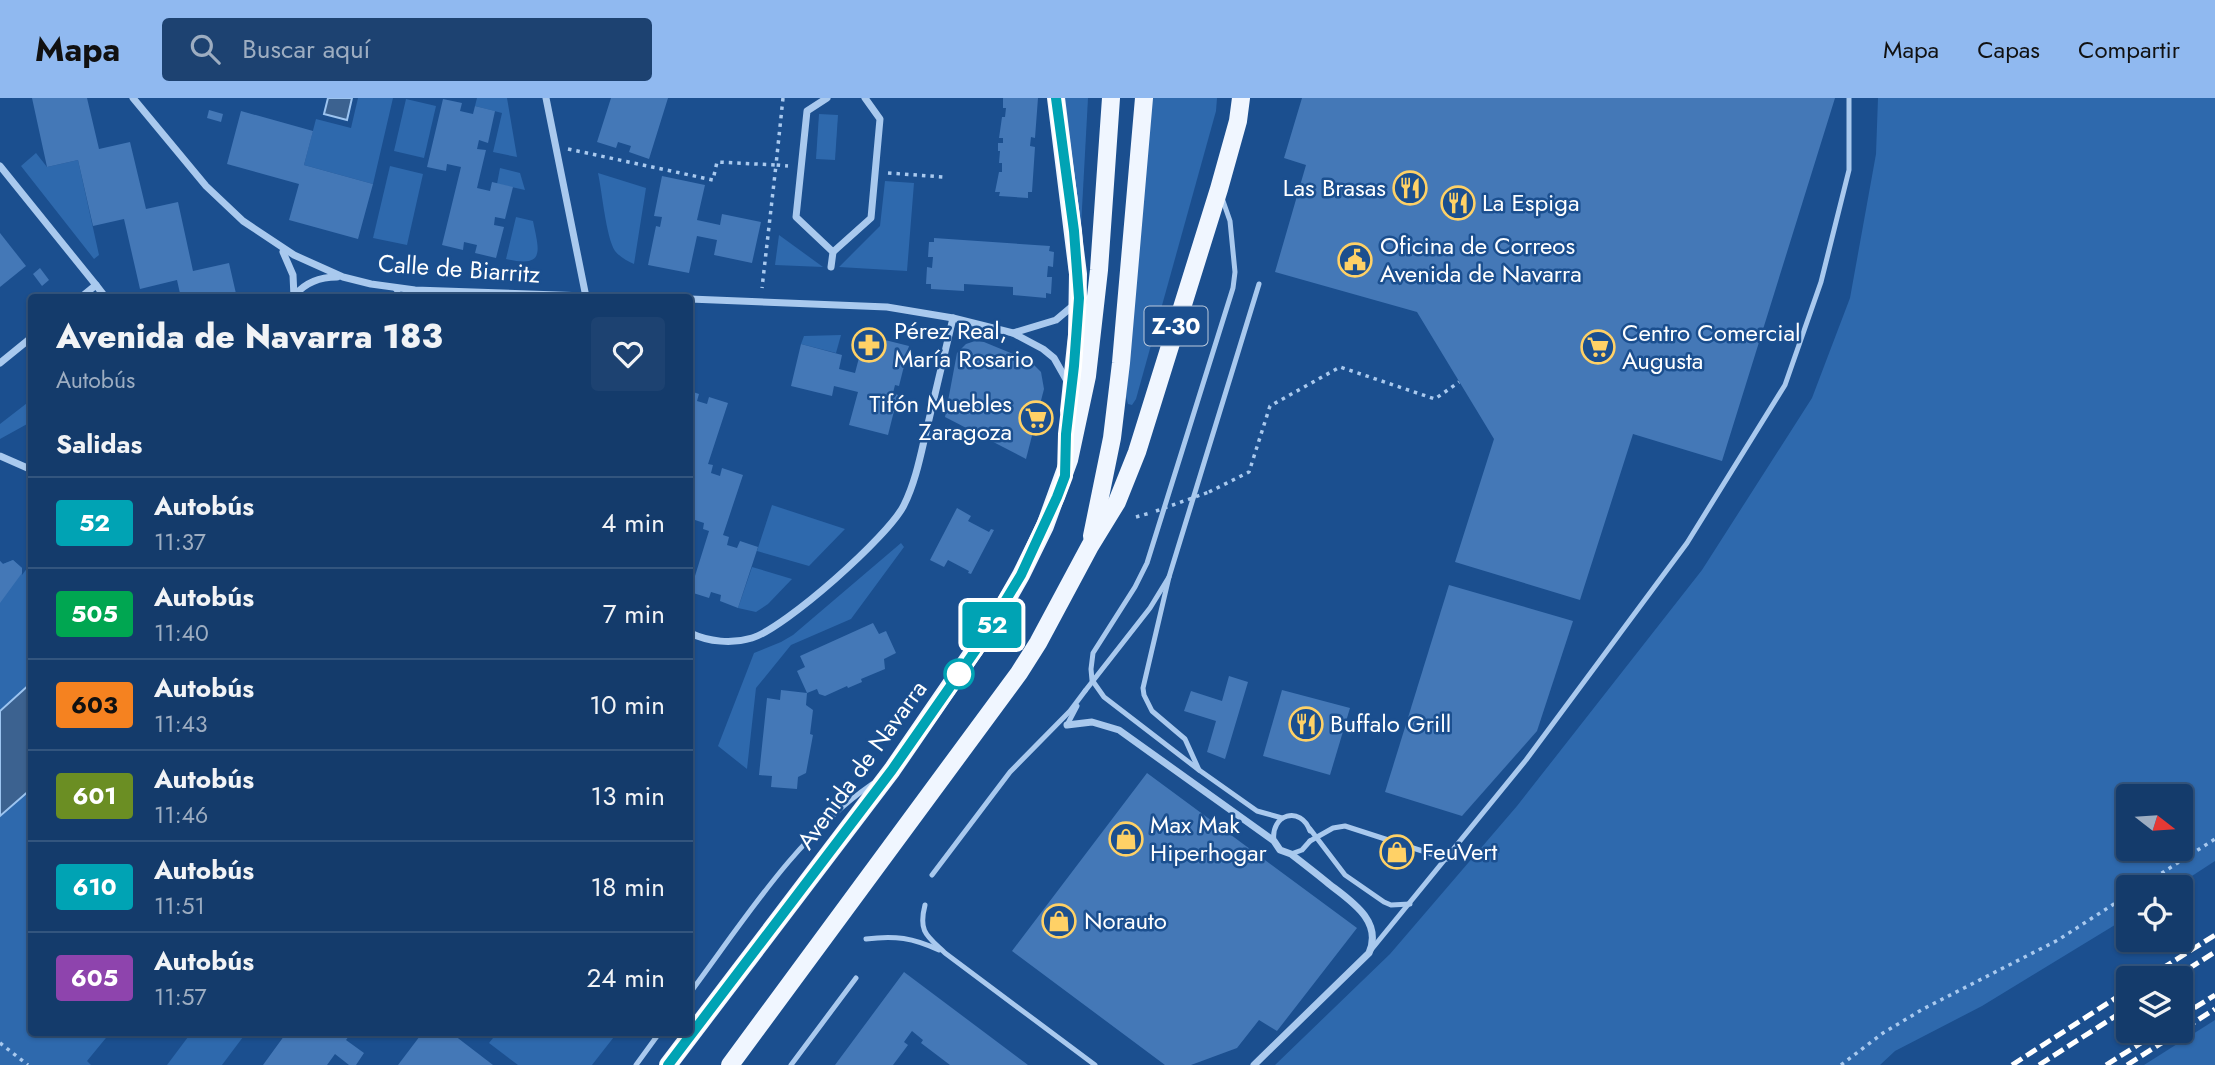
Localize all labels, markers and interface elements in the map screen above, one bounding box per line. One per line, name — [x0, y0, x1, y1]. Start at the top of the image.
search box — [162, 18, 652, 81]
text: Mapa — [35, 26, 120, 73]
icon: search — [186, 30, 224, 68]
text: Buscar aquí — [242, 30, 370, 68]
text: Mapa — [1883, 32, 1939, 67]
text: Capas — [1977, 32, 2040, 67]
text: Compartir — [2078, 32, 2180, 67]
restaurant icon: Las Brasas — [1391, 169, 1429, 207]
place label: Las Brasas — [1283, 170, 1386, 205]
restaurant icon: La Espiga — [1439, 184, 1477, 222]
place label: La Espiga — [1482, 185, 1580, 220]
place label: Oficina de Correos Avenida de Navarra — [1380, 228, 1582, 291]
public building icon: Oficina de Correos Avenida de Navarra — [1336, 241, 1374, 279]
street label: Calle de Biarritz — [377, 245, 541, 292]
road number: Z-30 — [1144, 306, 1208, 345]
text: Avenida de Navarra 183 — [56, 313, 443, 360]
place label: Pérez Real, María Rosario — [894, 313, 1034, 376]
place label: Centro Comercial Augusta — [1622, 315, 1801, 378]
button: heart — [591, 317, 665, 391]
pharmacy icon: Pérez Real, María Rosario — [850, 326, 888, 364]
supermarket icon: Centro Comercial Augusta — [1579, 328, 1617, 366]
text: Autobús — [56, 363, 135, 397]
place label: Tifón Muebles Zaragoza — [869, 386, 1012, 449]
supermarket icon: Tifón Muebles Zaragoza — [1017, 399, 1055, 437]
text: Salidas — [56, 425, 142, 463]
text: Autobús — [154, 487, 254, 525]
text: 4 min — [601, 504, 665, 542]
text: 52 — [79, 505, 110, 540]
text: 11:37 — [154, 525, 206, 559]
text: Autobús — [154, 578, 254, 616]
text: 7 min — [603, 595, 665, 633]
text: 505 — [71, 596, 118, 631]
line badge: 52 — [960, 602, 1024, 648]
text: 52 — [976, 607, 1008, 642]
text: 11:40 — [154, 616, 209, 650]
unlabelled marker — [944, 659, 974, 689]
text: Autobús — [154, 669, 254, 707]
street label: Avenida de Navarra — [788, 673, 935, 857]
text: 10 min — [589, 686, 665, 724]
text: 603 — [71, 687, 118, 722]
restaurant icon: Buffalo Grill — [1287, 705, 1325, 743]
place label: Buffalo Grill — [1330, 706, 1451, 741]
text: 11:43 — [154, 707, 208, 741]
text: Autobús — [154, 760, 254, 798]
text: 13 min — [591, 777, 665, 815]
text: 601 — [72, 778, 117, 813]
north arrow — [2116, 784, 2193, 861]
map controls — [2116, 784, 2193, 1043]
text: 11:46 — [154, 798, 208, 832]
place label: Max Mak Hiperhogar — [1150, 807, 1268, 870]
shop icon: Max Mak Hiperhogar — [1107, 820, 1145, 858]
shop icon: FeuVert — [1378, 833, 1416, 871]
place label: FeuVert — [1422, 834, 1498, 869]
text: Autobús — [154, 851, 254, 889]
text: 18 min — [591, 868, 665, 906]
text: 610 — [72, 869, 117, 904]
button: locate — [2116, 875, 2193, 952]
text: 11:51 — [154, 889, 205, 923]
shop icon: Norauto — [1040, 902, 1078, 940]
place label: Norauto — [1084, 903, 1167, 938]
text: Autobús — [154, 942, 254, 980]
text: 24 min — [587, 959, 665, 997]
text: 605 — [71, 960, 118, 995]
button: layers — [2116, 966, 2193, 1043]
text: 11:57 — [154, 980, 207, 1014]

